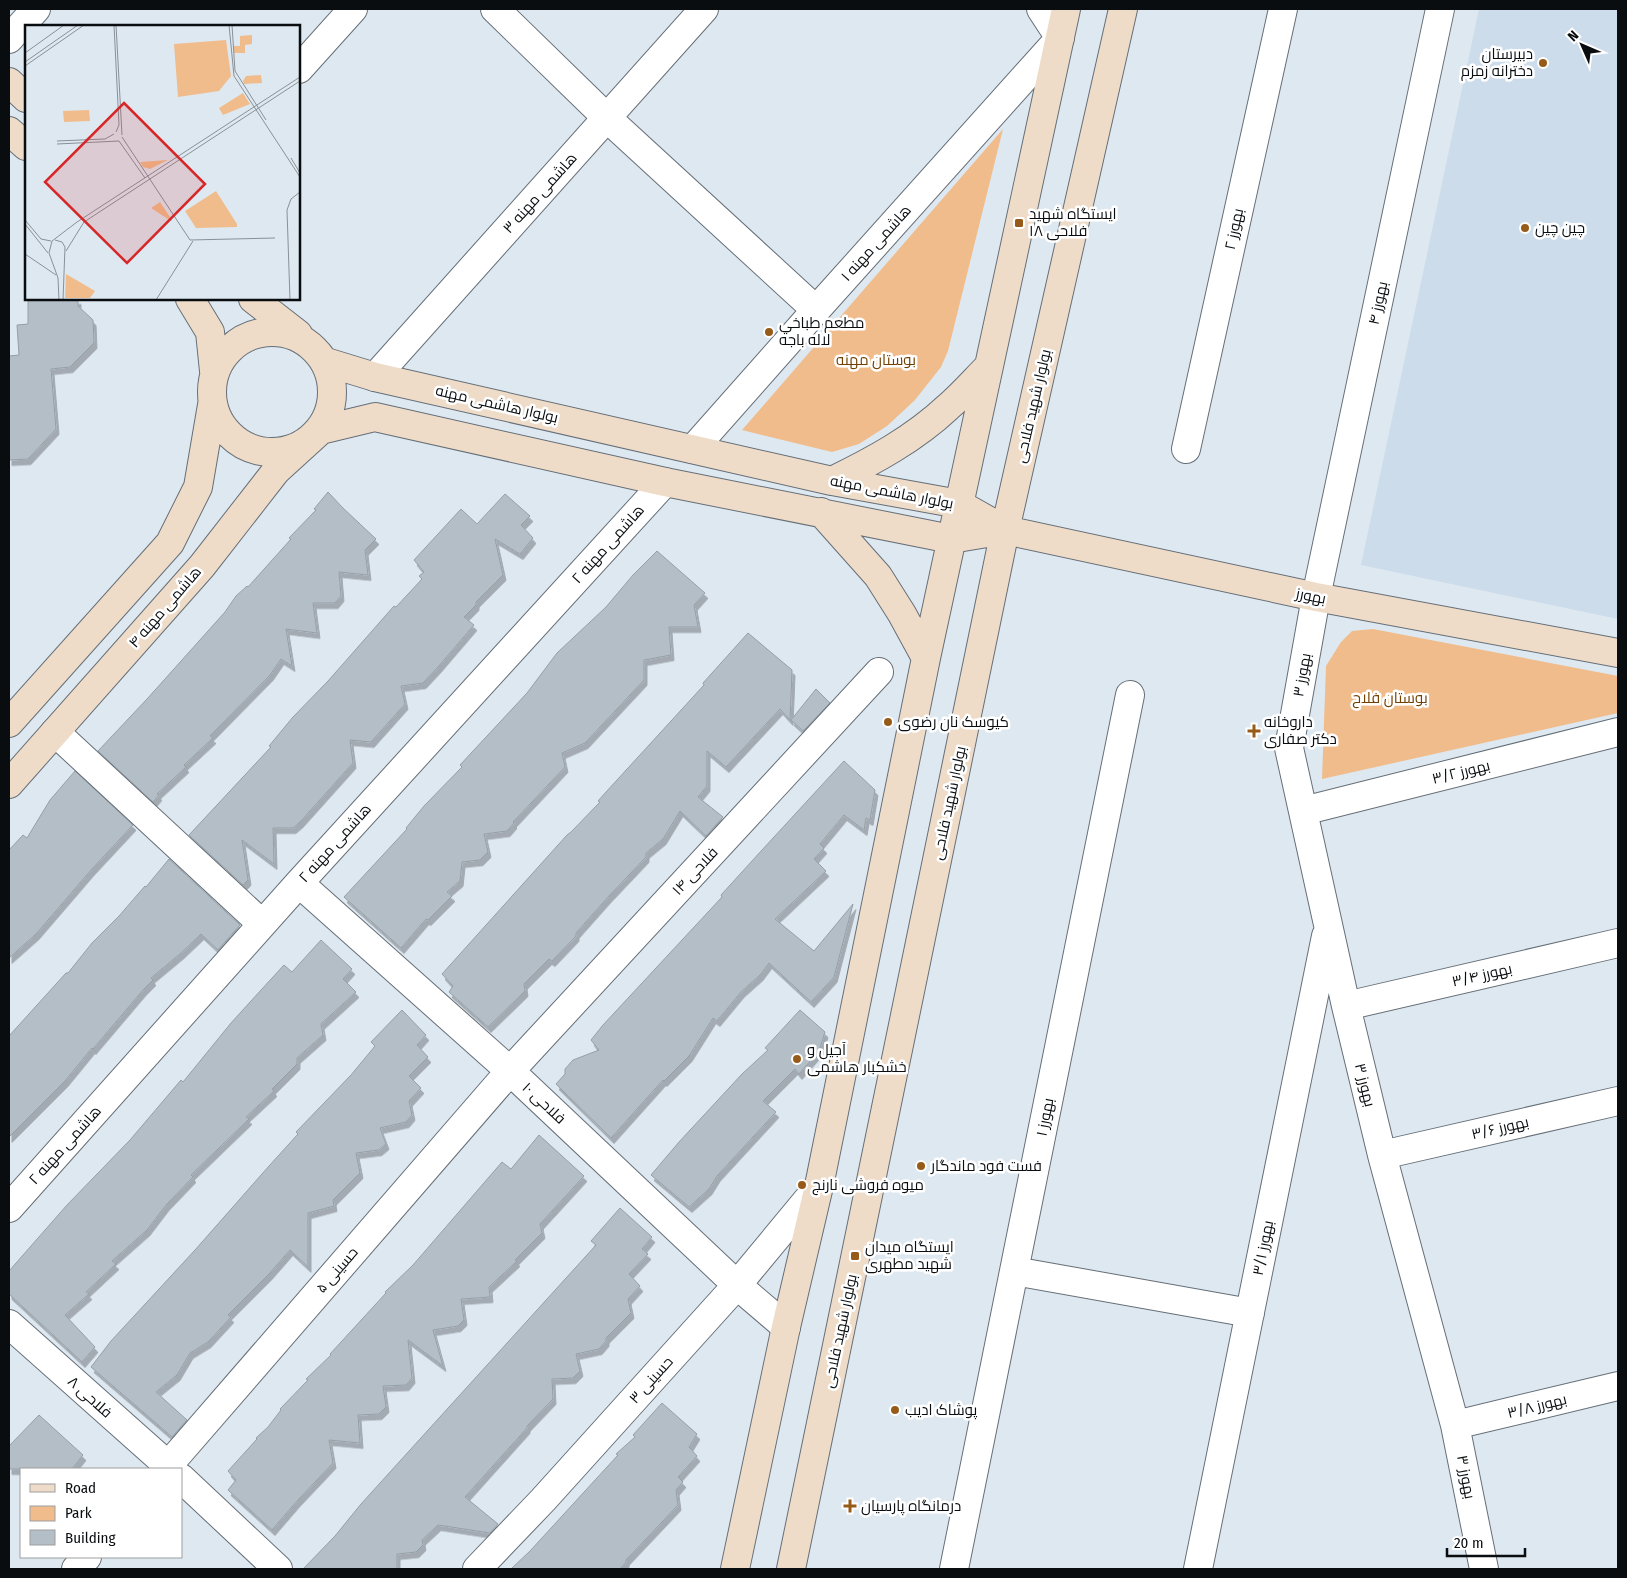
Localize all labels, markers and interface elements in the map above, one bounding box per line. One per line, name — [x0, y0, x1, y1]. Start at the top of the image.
north arrow — [1557, 20, 1607, 70]
inset map — [25, 25, 300, 300]
text: N — [1564, 27, 1582, 45]
place label: دبیرستان دخترانه زمزم — [1461, 45, 1533, 81]
marker: دبیرستان دخترانه زمزم — [1537, 57, 1549, 69]
street label: هاشمی مهنه ۳ — [499, 149, 582, 238]
street label: هاشمی مهنه ۱ — [837, 201, 916, 286]
place label: ایستگاه شهید فلاحی ۱۸ — [1029, 205, 1116, 241]
street label: بهورز ۲ — [1221, 207, 1248, 252]
marker: ایستگاه شهید فلاحی ۱۸ — [1013, 217, 1025, 229]
place label: چین چین — [1535, 219, 1585, 238]
marker: چین چین — [1519, 222, 1531, 234]
street label: بهورز ۴ — [1365, 280, 1392, 327]
place label: مطعم طباخي لاله باجه — [779, 314, 864, 349]
marker: مطعم طباخي لاله باجه — [763, 326, 775, 338]
street label: بولوار شهید فلاحی — [1011, 347, 1056, 465]
park label: بوستان مهنه — [836, 351, 916, 370]
street label: بولوار هاشمی مهنه — [434, 381, 560, 428]
street label: بولوار هاشمی مهنه — [829, 471, 955, 514]
street label: هاشمی مهنه ۲ — [568, 501, 649, 588]
street label: هاشمی مهنه ۴ — [125, 563, 206, 652]
street label: بهورز — [1293, 584, 1328, 609]
street label: بهورز ۳ — [1289, 652, 1316, 698]
park label: بوستان فلاح — [1352, 689, 1428, 709]
place label: کیوسک نان رضوی — [898, 713, 1009, 732]
place label: داروخانه دکتر صفاری — [1264, 713, 1337, 749]
marker: کیوسک نان رضوی — [882, 716, 894, 728]
marker: داروخانه دکتر صفاری — [1248, 725, 1260, 737]
street label: بولوار شهید فلاحی — [928, 744, 971, 862]
street label: بهورز ۳/۲ — [1430, 756, 1492, 789]
street label: هاشمی مهنه ۲ — [295, 800, 376, 887]
street label: فلاحی ۱۴ — [668, 843, 722, 899]
street label: بهورز ۳/۴ — [1450, 959, 1514, 992]
place label: آجیل و خشکبار هاشمی — [807, 1041, 907, 1077]
marker: آجیل و خشکبار هاشمی — [791, 1053, 803, 1065]
street label: بهورز ۳ — [1350, 1061, 1379, 1109]
street label: فلاحی ۱۰ — [518, 1078, 569, 1128]
street label: بهورز ۱ — [1032, 1096, 1059, 1138]
street label: هاشمی مهنه ۲ — [25, 1102, 106, 1189]
street label: بهورز ۳/۶ — [1470, 1113, 1531, 1144]
place label: فست فود ماندگار — [930, 1157, 1042, 1175]
marker: فست فود ماندگار — [915, 1160, 927, 1172]
place label: میوه فروشی نارنج — [812, 1176, 924, 1196]
marker: میوه فروشی نارنج — [796, 1179, 808, 1191]
street label: بهورز ۳/۱ — [1249, 1219, 1278, 1277]
place label: ایستگاه میدان شهید مطهری — [865, 1238, 954, 1274]
street label: حسینی ۵ — [312, 1243, 363, 1297]
marker: ایستگاه میدان شهید مطهری — [849, 1250, 861, 1262]
street label: بولوار شهید فلاحی — [819, 1272, 862, 1390]
street label: حسینی ۳ — [625, 1353, 677, 1408]
street label: فلاحی ۸ — [63, 1372, 116, 1422]
street label: بهورز ۳/۸ — [1505, 1390, 1569, 1423]
place label: پوشاک ادیب — [905, 1401, 977, 1420]
marker: پوشاک ادیب — [889, 1404, 901, 1416]
street label: بهورز ۳ — [1452, 1454, 1479, 1501]
legend — [20, 1468, 182, 1558]
text: Road — [65, 1479, 96, 1497]
place label: درمانگاه پارسیان — [861, 1497, 961, 1516]
marker: درمانگاه پارسیان — [843, 1499, 857, 1513]
text: Park — [65, 1504, 92, 1522]
scale bar — [1447, 1526, 1524, 1558]
text: Building — [65, 1529, 116, 1547]
text: 20 m — [1454, 1534, 1484, 1552]

